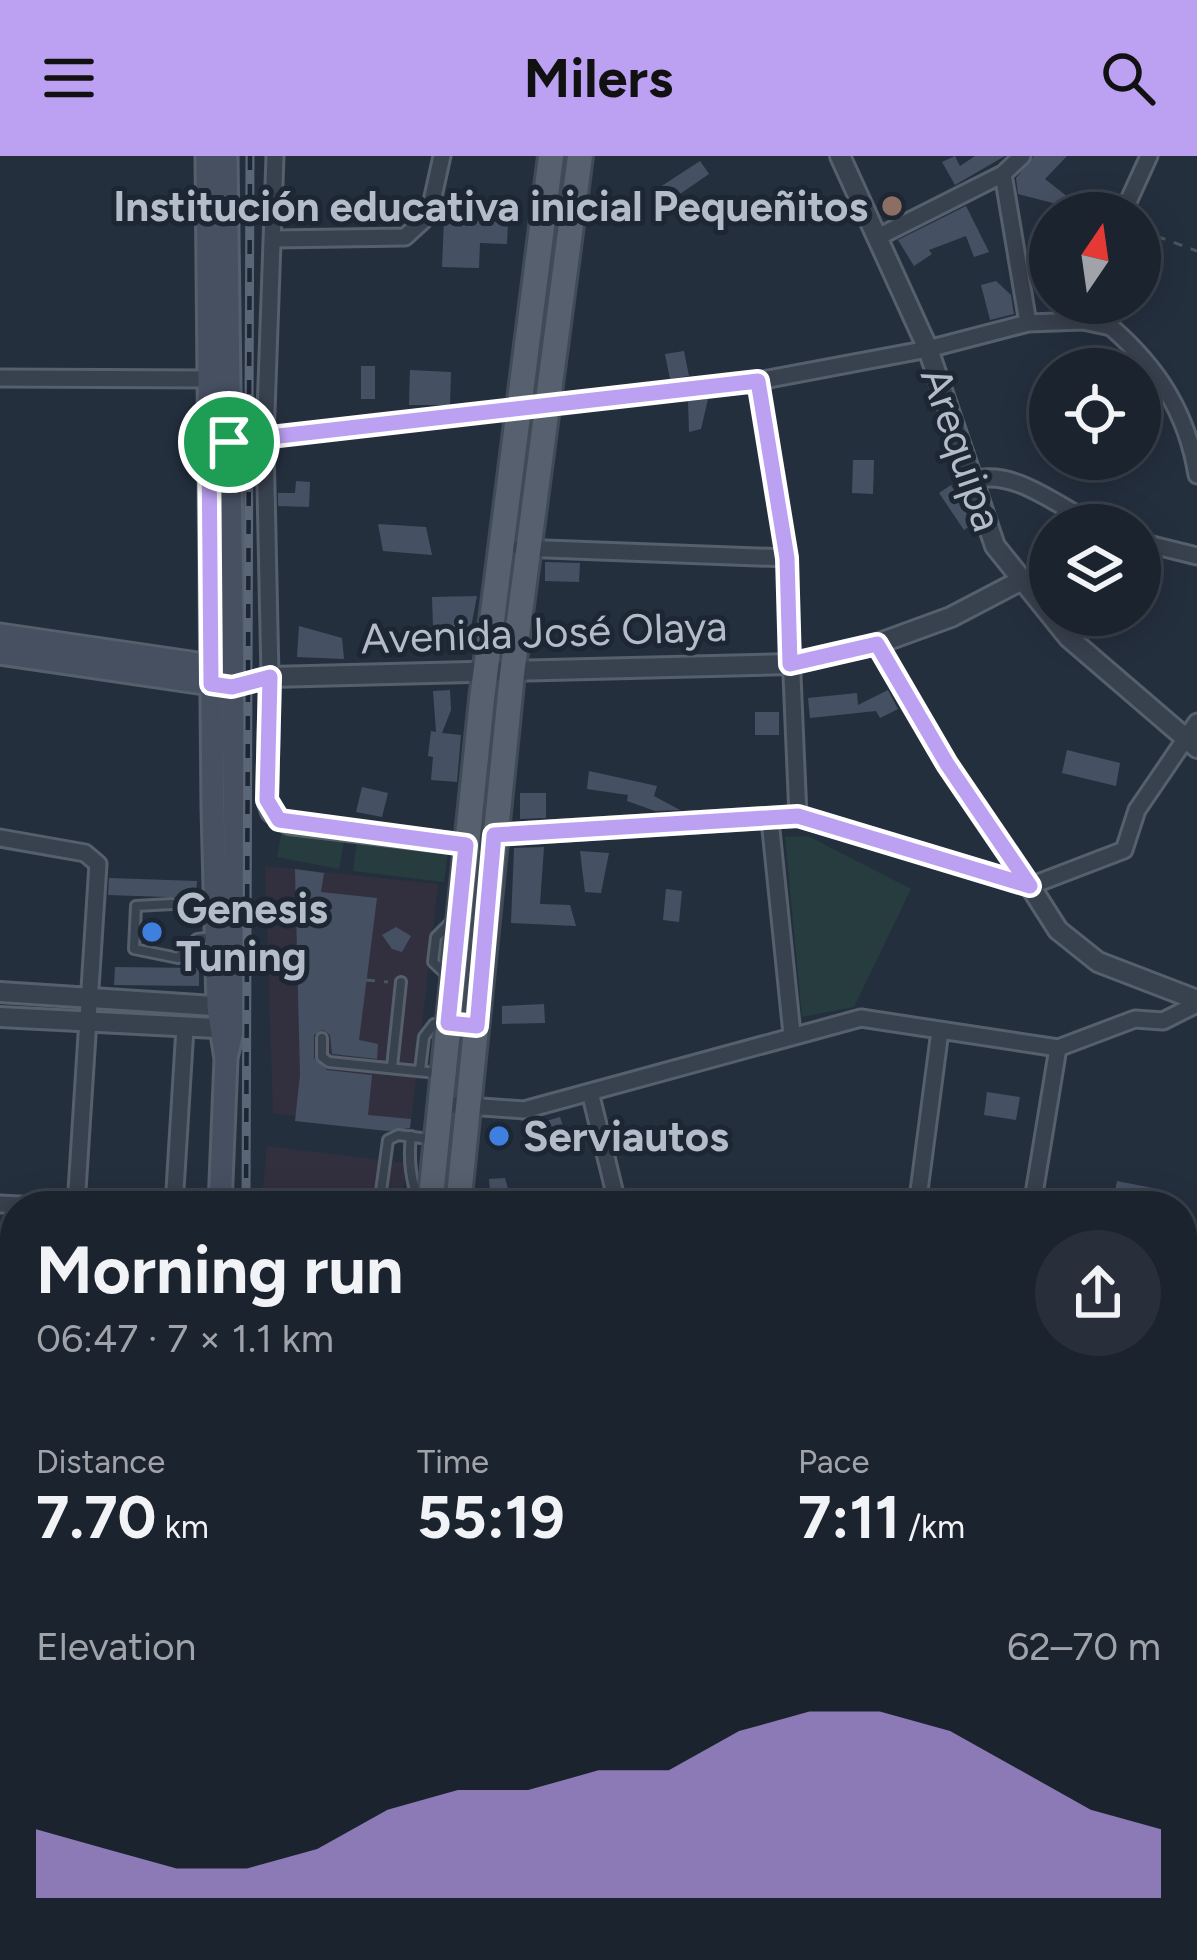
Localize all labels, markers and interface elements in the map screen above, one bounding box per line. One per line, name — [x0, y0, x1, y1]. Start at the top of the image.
icon: menu — [36, 45, 102, 111]
icon: search — [1095, 45, 1161, 111]
text: Milers — [524, 46, 673, 111]
place label: Institución educativa inicial Pequeñitos — [113, 181, 868, 232]
north arrow — [1029, 192, 1161, 324]
map controls — [1029, 192, 1161, 636]
marker: Institución educativa inicial Pequeñitos — [879, 193, 905, 219]
button: locate — [1029, 348, 1161, 480]
street label: Arequipa — [910, 361, 1013, 537]
pin — [178, 391, 280, 493]
icon: arrive — [196, 409, 262, 475]
button: layers — [1029, 504, 1161, 636]
street label: Avenida José Olaya — [360, 601, 728, 664]
place label: Genesis Tuning — [176, 883, 328, 982]
marker: Genesis Tuning — [139, 919, 165, 945]
place label: Serviautos — [523, 1111, 729, 1162]
marker: Serviautos — [486, 1123, 512, 1149]
text: Morning run — [36, 1230, 404, 1310]
button: share — [1035, 1230, 1161, 1356]
text: 06:47 · 7 × 1.1 km — [36, 1315, 334, 1362]
text: Distance — [36, 1442, 165, 1481]
text: Time — [417, 1442, 489, 1481]
text: Pace — [798, 1442, 869, 1481]
text: 7.70 — [36, 1481, 156, 1553]
text: 55:19 — [417, 1481, 565, 1553]
text: 7:11 — [798, 1481, 900, 1553]
text: km — [156, 1507, 209, 1546]
text: /km — [900, 1507, 965, 1546]
text: Elevation — [36, 1623, 196, 1670]
text: 62–70 m — [1007, 1623, 1161, 1670]

